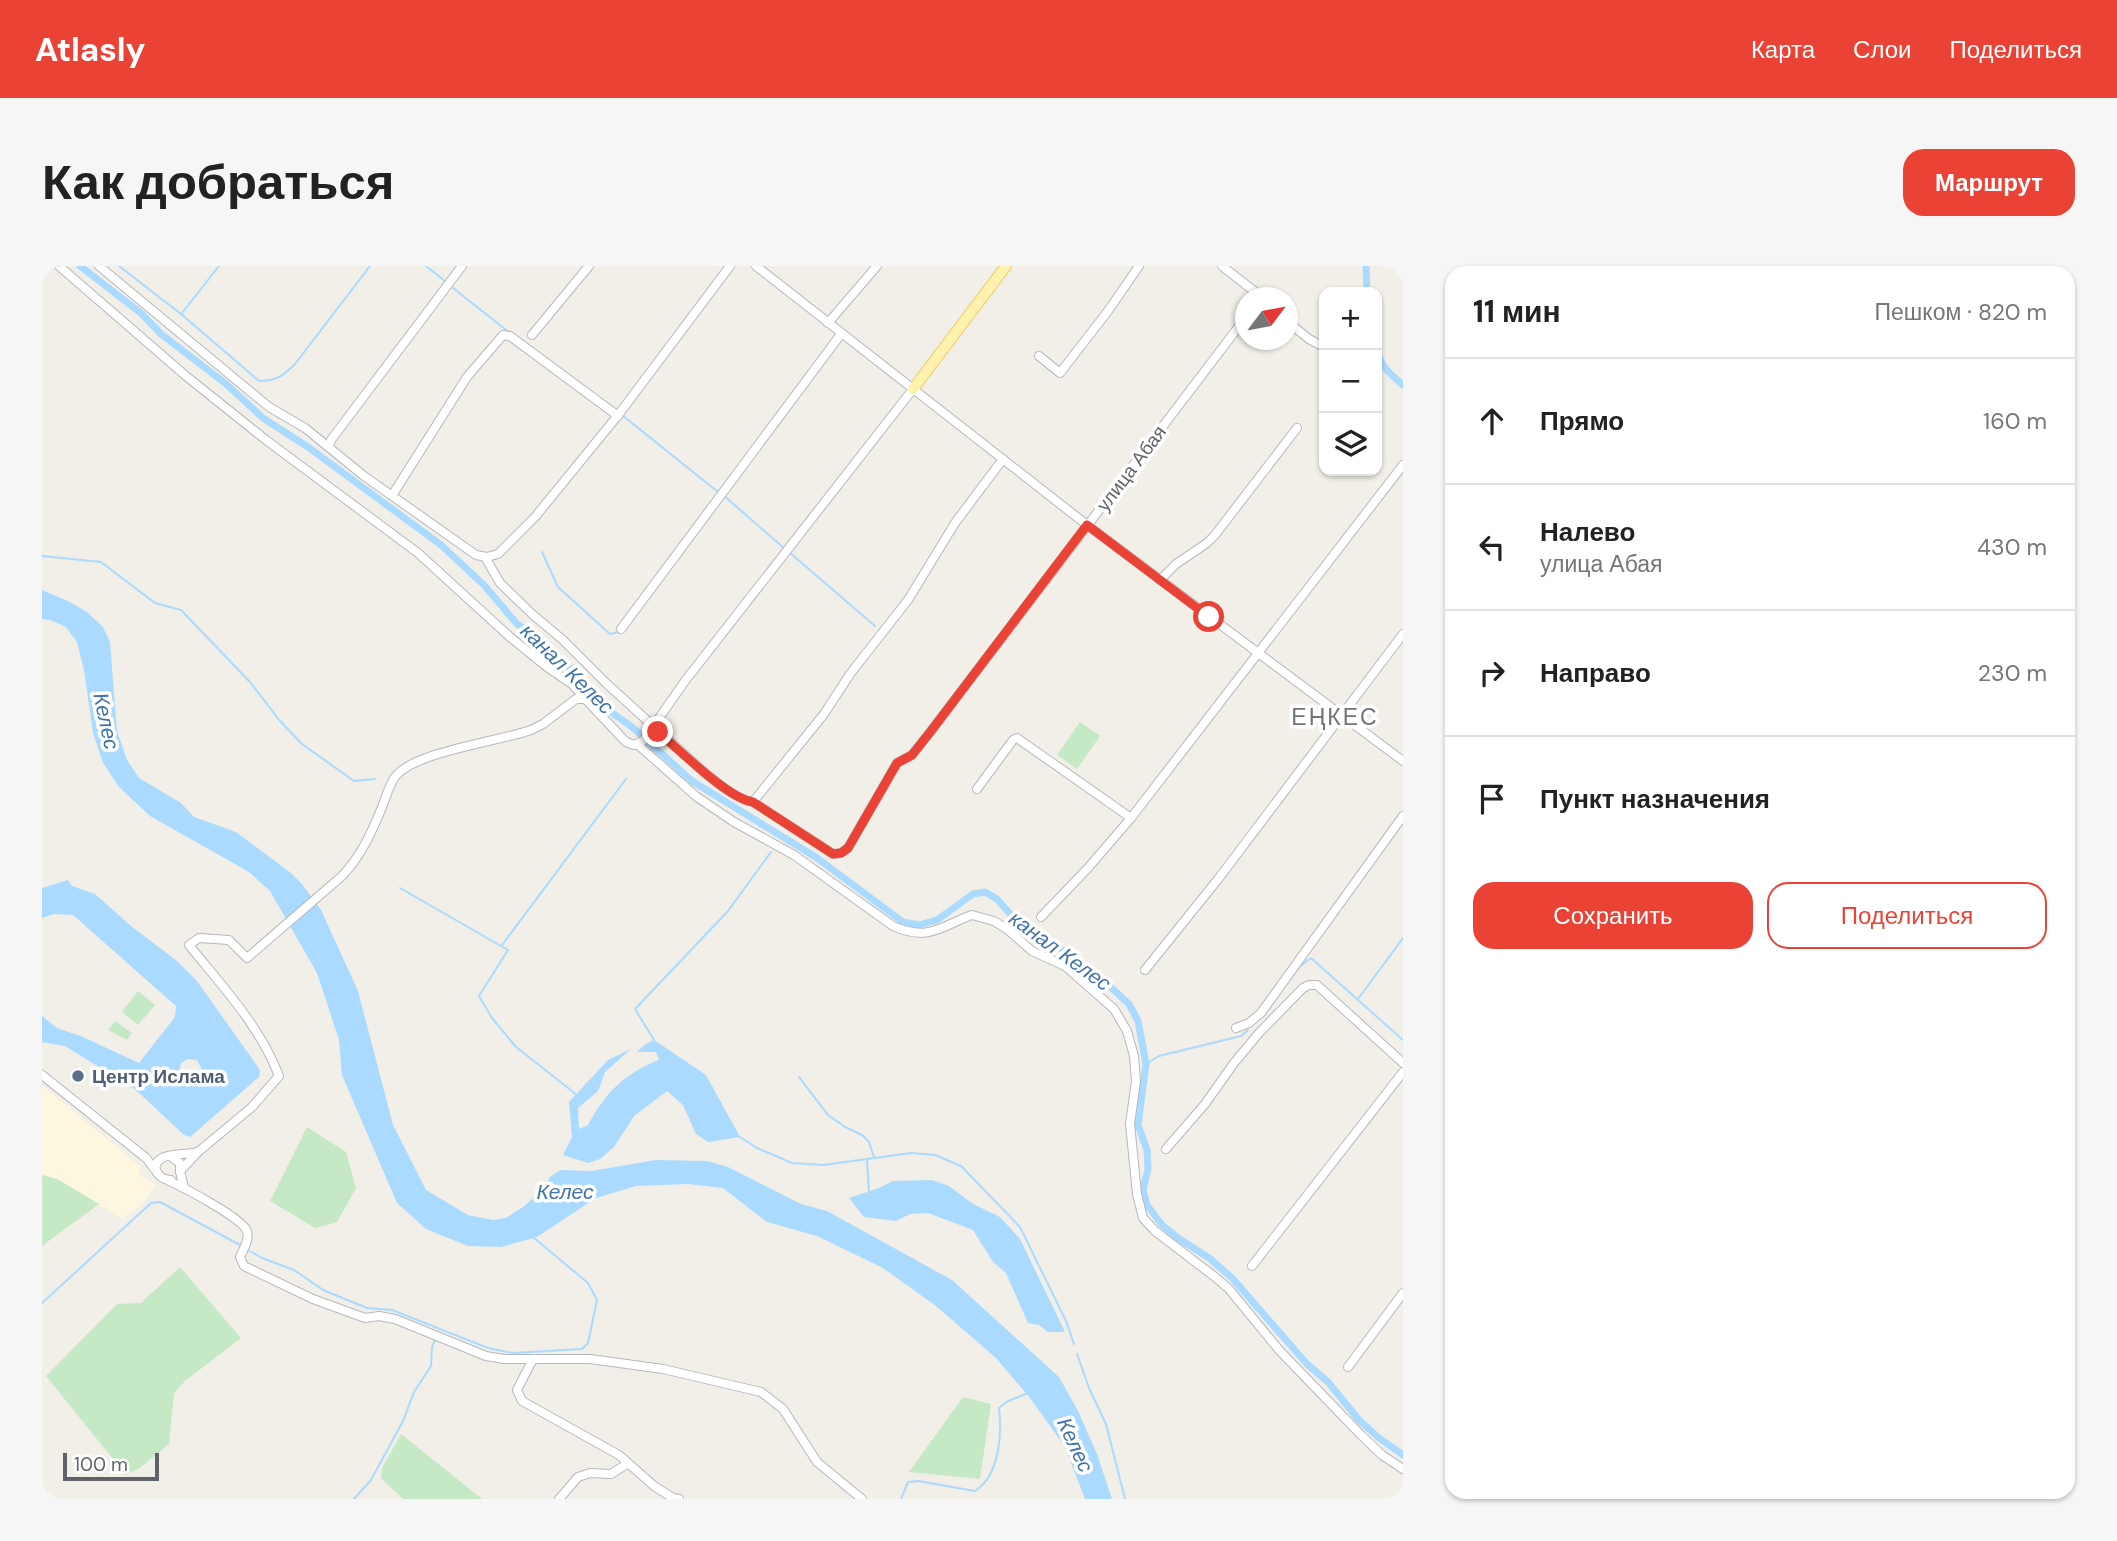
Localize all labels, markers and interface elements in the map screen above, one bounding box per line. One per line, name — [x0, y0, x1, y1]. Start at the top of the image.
text: Atlasly — [35, 28, 145, 71]
text: Карта — [1751, 34, 1815, 65]
text: Слои — [1853, 34, 1911, 65]
text: Поделиться — [1949, 34, 2082, 65]
button: Маршрут — [1903, 149, 2075, 216]
text: Как добраться — [42, 150, 394, 214]
north arrow — [1235, 287, 1298, 350]
map controls — [1319, 287, 1382, 476]
button: + — [1319, 287, 1382, 350]
text: 11 мин — [1473, 292, 1561, 331]
text: Пешком · 820 m — [1875, 297, 2047, 327]
button: − — [1319, 350, 1382, 413]
icon: ahead — [1473, 402, 1511, 440]
text: Прямо — [1540, 404, 1624, 438]
text: 160 m — [1983, 406, 2047, 436]
button: layers — [1319, 413, 1382, 476]
street label: улица Абая — [1091, 420, 1172, 516]
text: Налево — [1540, 515, 1635, 549]
icon: left — [1473, 528, 1511, 566]
text: 430 m — [1977, 532, 2047, 562]
text: улица Абая — [1540, 549, 1663, 579]
route start — [1193, 601, 1224, 632]
water label: канал Келес — [514, 617, 620, 721]
icon: right — [1473, 654, 1511, 692]
text: Направо — [1540, 656, 1651, 690]
text: 230 m — [1978, 658, 2047, 688]
water label: Келес — [86, 690, 126, 752]
district label: ЕҢКЕС — [1291, 702, 1379, 732]
route end — [642, 716, 673, 747]
icon: arrive — [1473, 780, 1511, 818]
text: Пункт назначения — [1540, 782, 1770, 816]
button: Сохранить — [1473, 882, 1753, 949]
button: Поделиться — [1767, 882, 2047, 949]
water label: канал Келес — [1003, 905, 1117, 998]
place label: Центр Ислама — [92, 1064, 225, 1089]
marker: Центр Ислама — [70, 1068, 86, 1084]
water label: Келес — [536, 1178, 594, 1206]
water label: Келес — [1050, 1413, 1100, 1477]
scale bar — [63, 1450, 159, 1482]
text: 100 m — [74, 1452, 128, 1477]

